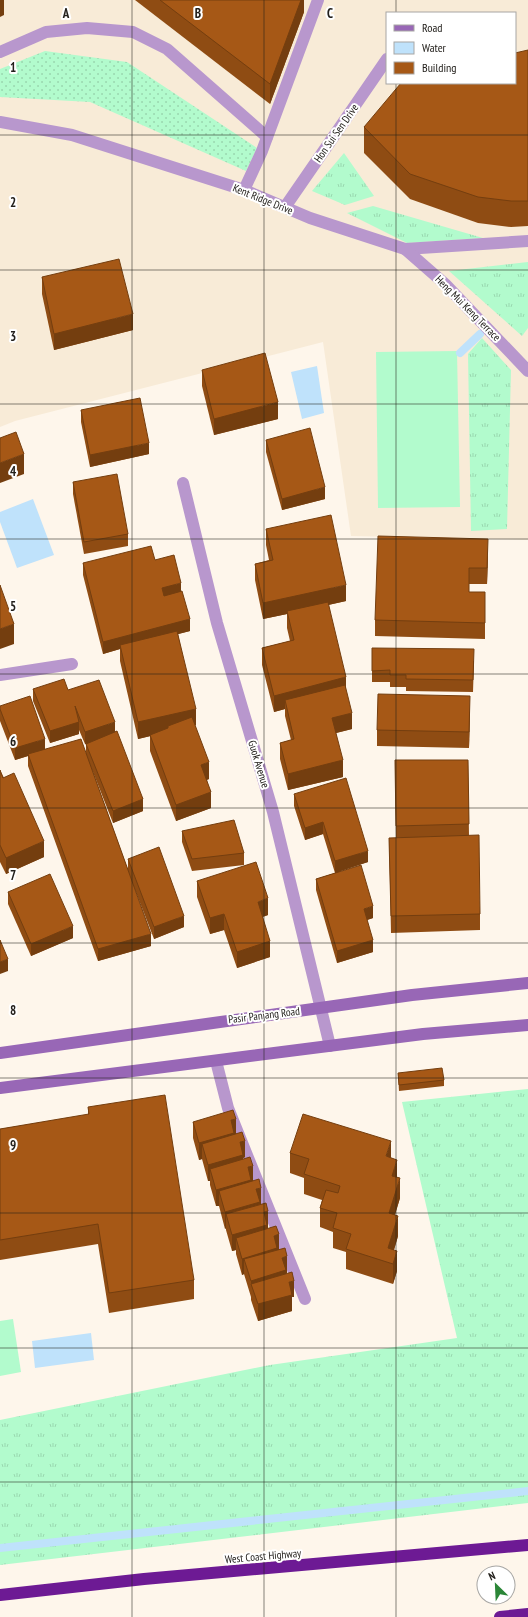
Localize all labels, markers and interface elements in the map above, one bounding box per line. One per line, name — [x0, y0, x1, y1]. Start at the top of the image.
text: A — [62, 5, 70, 22]
text: B — [195, 5, 201, 22]
text: C — [327, 5, 333, 22]
legend — [386, 12, 516, 84]
text: Road — [422, 20, 442, 35]
text: Water — [422, 40, 447, 55]
text: 1 — [10, 59, 16, 76]
text: Building — [422, 60, 457, 75]
street label: Hon Sui Sen Drive — [311, 101, 362, 165]
street label: Kent Ridge Drive — [231, 181, 296, 218]
text: 2 — [10, 194, 16, 211]
street label: Heng Mui Keng Terrace — [432, 272, 504, 344]
text: 3 — [10, 328, 16, 345]
text: 4 — [10, 463, 17, 480]
text: 5 — [10, 598, 16, 615]
text: 6 — [10, 733, 16, 750]
street label: Guok Avenue — [245, 739, 273, 790]
text: 7 — [10, 867, 16, 884]
text: 8 — [10, 1002, 16, 1019]
street label: Pasir Panjang Road — [227, 1004, 301, 1026]
text: 9 — [10, 1137, 16, 1154]
street label: West Coast Highway — [224, 1546, 303, 1566]
north arrow — [476, 1565, 516, 1605]
text: N — [486, 1568, 498, 1583]

